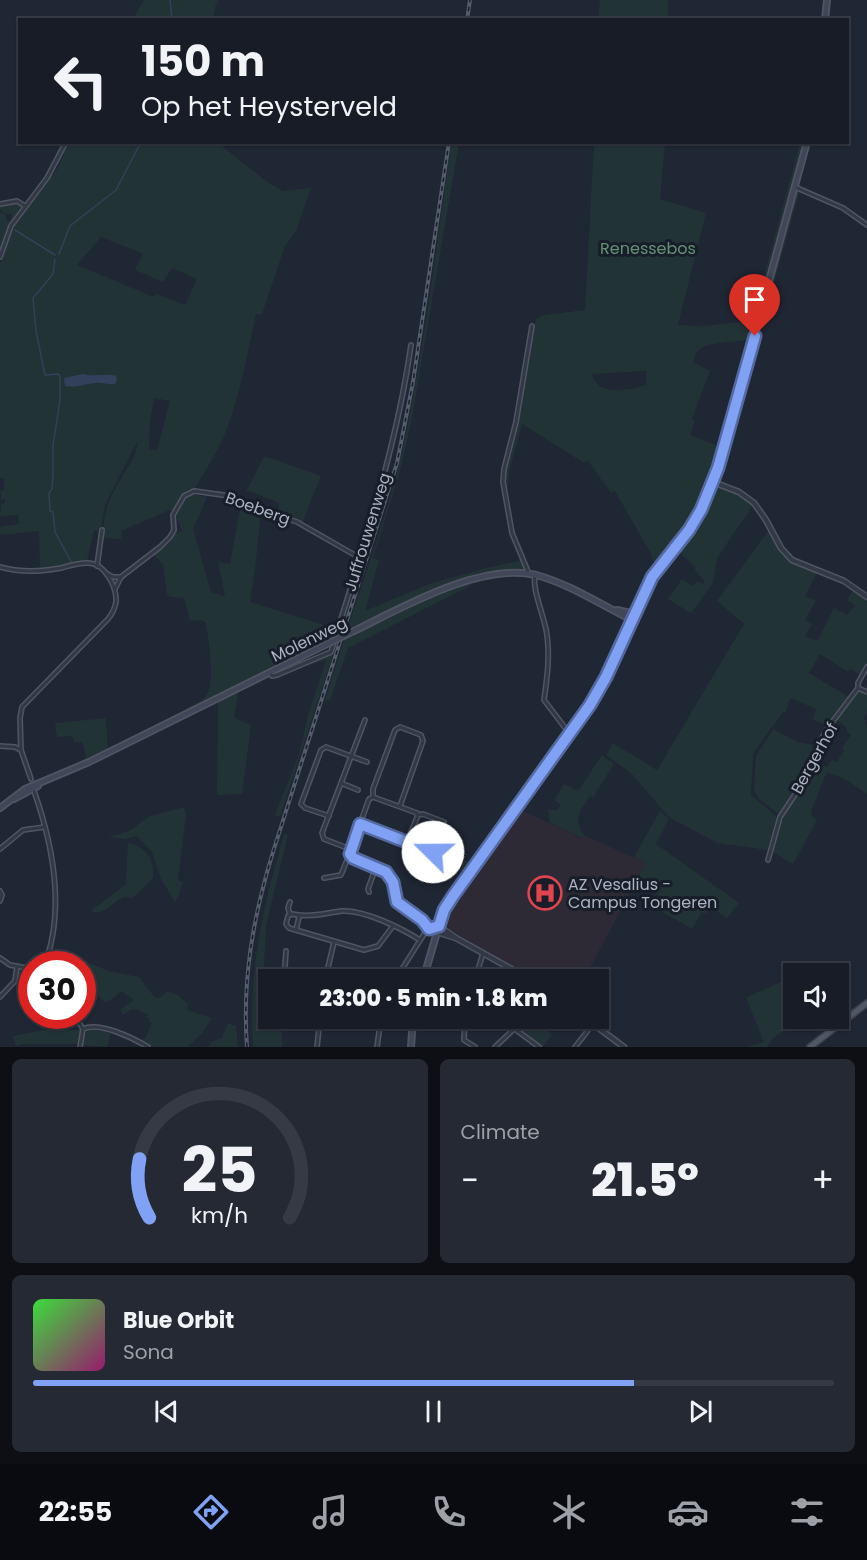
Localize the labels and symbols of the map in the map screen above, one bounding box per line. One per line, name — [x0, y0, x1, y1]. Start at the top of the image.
park label: Renessebos — [600, 237, 696, 260]
pin — [729, 274, 780, 336]
street label: Juffrouwenweg — [339, 470, 396, 594]
street label: Boeberg — [222, 486, 293, 531]
street label: Molenweg — [267, 611, 351, 668]
street label: Bergerhof — [785, 718, 843, 798]
position arrow — [401, 820, 465, 884]
place label: AZ Vesalius - Campus Tongeren — [568, 873, 717, 914]
hospital icon: AZ Vesalius - Campus Tongeren — [527, 875, 563, 911]
speed limit sign: 30 — [18, 951, 96, 1029]

